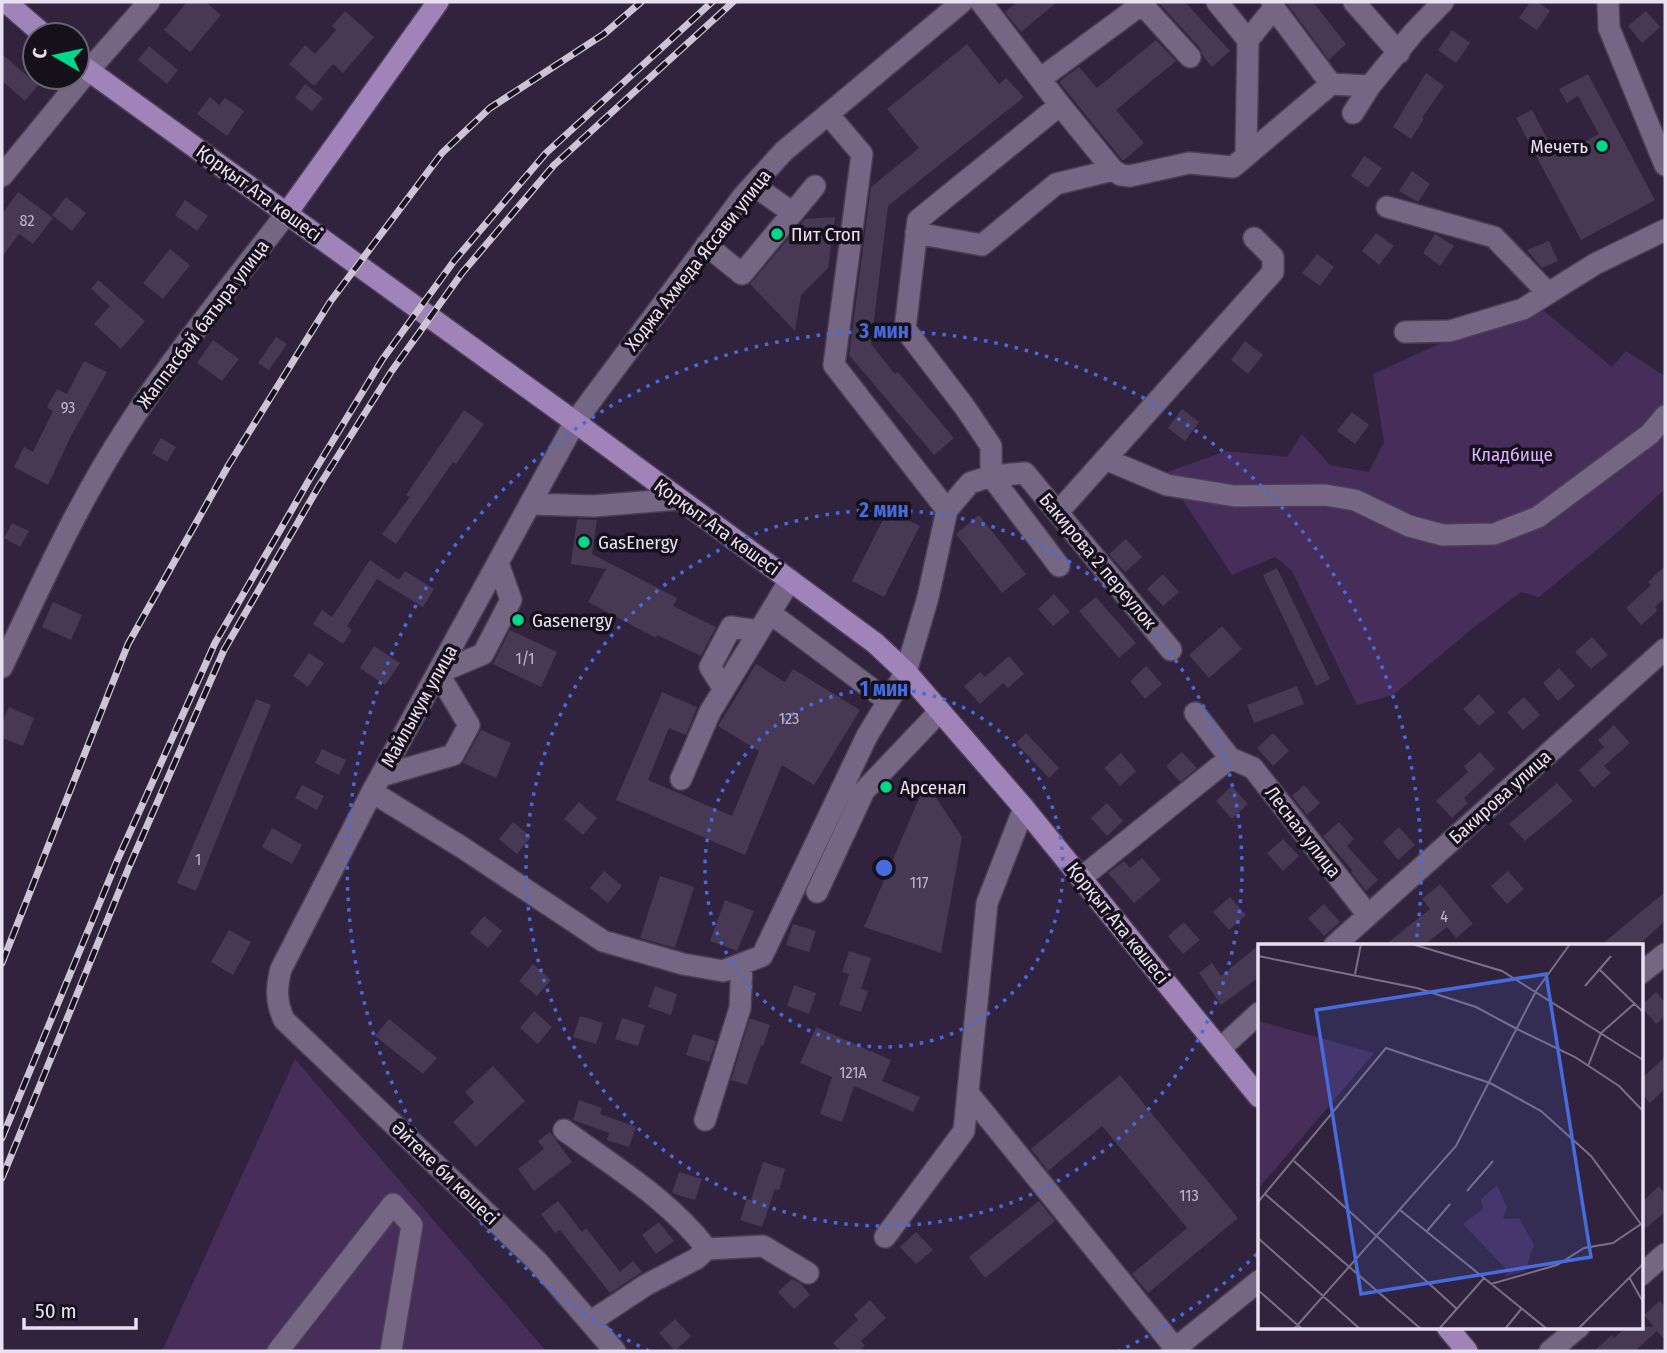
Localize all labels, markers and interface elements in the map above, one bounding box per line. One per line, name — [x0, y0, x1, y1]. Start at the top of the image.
north arrow — [21, 21, 91, 91]
text: С — [28, 47, 52, 60]
place label: Мечеть — [1530, 135, 1588, 158]
marker: Мечеть — [1594, 138, 1610, 154]
street label: Қорқыт Ата көшесі — [192, 140, 326, 246]
street label: Ходжа Ахмеда Яссави улица — [620, 165, 776, 355]
house number: 82 — [20, 211, 34, 230]
place label: Пит Стоп — [791, 223, 861, 246]
marker: Пит Стоп — [769, 226, 785, 242]
street label: Жаппасбай батыра улица — [132, 235, 274, 413]
text: 3 мин — [858, 318, 909, 344]
house number: 93 — [61, 398, 75, 417]
park label: Кладбище — [1471, 443, 1553, 466]
street label: Қорқыт Ата көшесі — [650, 474, 784, 580]
street label: Бакирова 2 переулок — [1034, 488, 1162, 634]
text: 2 мин — [858, 497, 909, 523]
place label: GasEnergy — [598, 531, 679, 554]
marker: GasEnergy — [576, 534, 592, 550]
place label: Gasenergy — [532, 609, 613, 632]
marker: Gasenergy — [510, 612, 526, 628]
street label: Майлыкум улица — [376, 641, 462, 771]
house number: 1/1 — [515, 649, 535, 668]
text: 1 мин — [860, 676, 908, 702]
house number: 123 — [779, 709, 799, 728]
street label: Бакирова улица — [1444, 745, 1556, 849]
place label: Арсенал — [900, 776, 966, 799]
marker: Арсенал — [878, 779, 894, 795]
street label: Лесная улица — [1260, 782, 1346, 882]
house number: 1 — [195, 850, 201, 869]
centre of rings — [872, 856, 896, 880]
street label: Қорқыт Ата көшесі — [1062, 858, 1174, 988]
house number: 117 — [910, 873, 929, 892]
house number: 4 — [1440, 907, 1448, 926]
inset map — [1258, 944, 1642, 1328]
house number: 121А — [839, 1063, 867, 1082]
street label: Әйтеке би көшесі — [387, 1116, 503, 1230]
house number: 113 — [1179, 1186, 1199, 1205]
scale bar — [24, 1286, 136, 1330]
text: 50 m — [35, 1298, 77, 1324]

